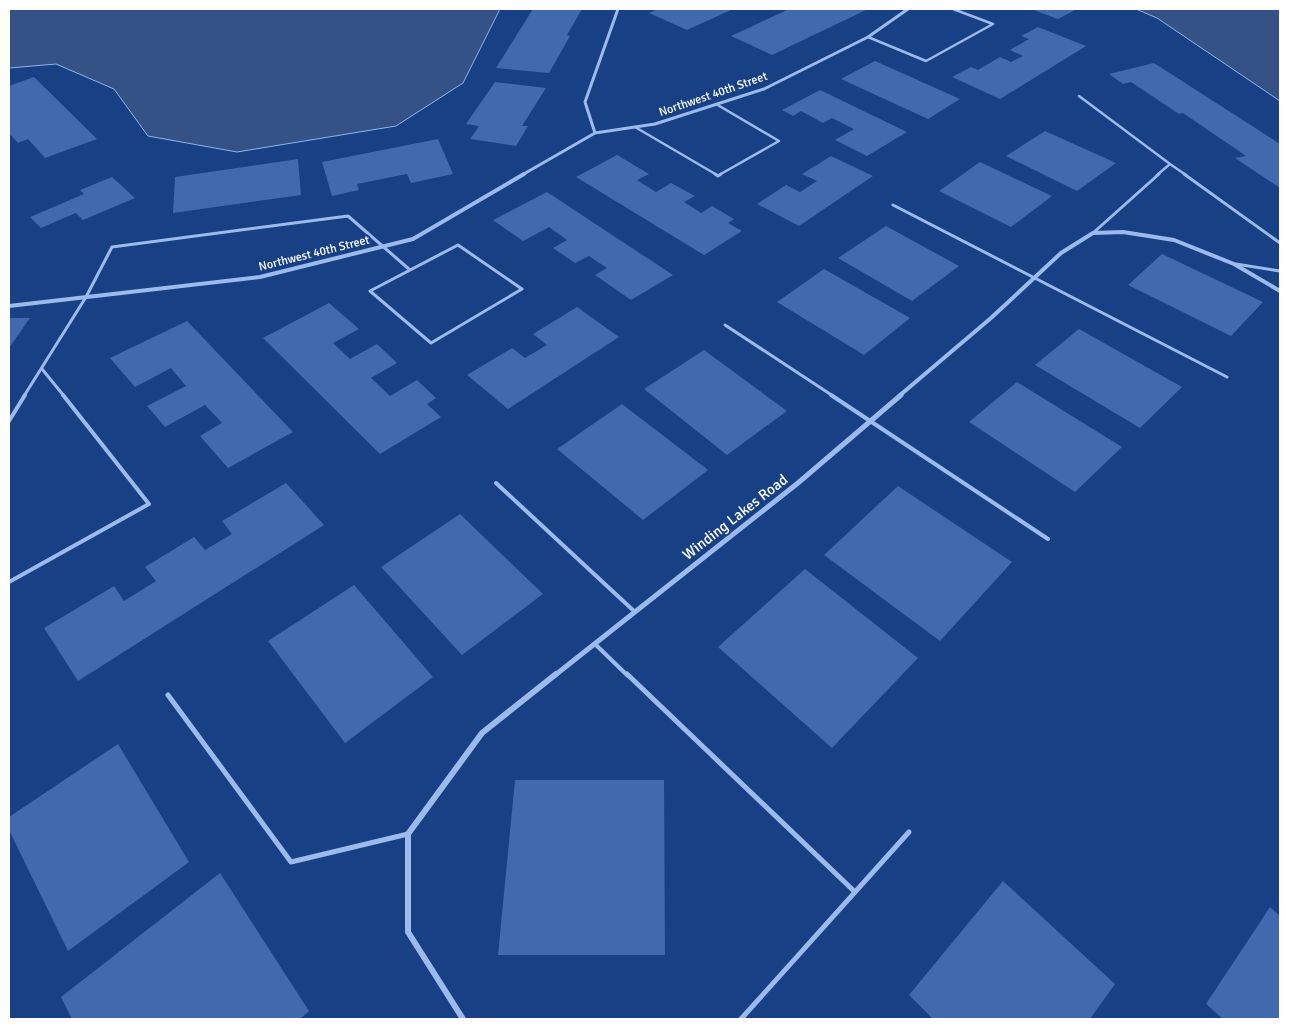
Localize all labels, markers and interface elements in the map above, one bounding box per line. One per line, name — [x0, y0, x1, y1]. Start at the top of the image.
street label: Northwest 40th Street — [657, 69, 769, 120]
street label: Northwest 40th Street — [257, 232, 371, 275]
street label: Winding Lakes Road — [679, 470, 791, 564]

